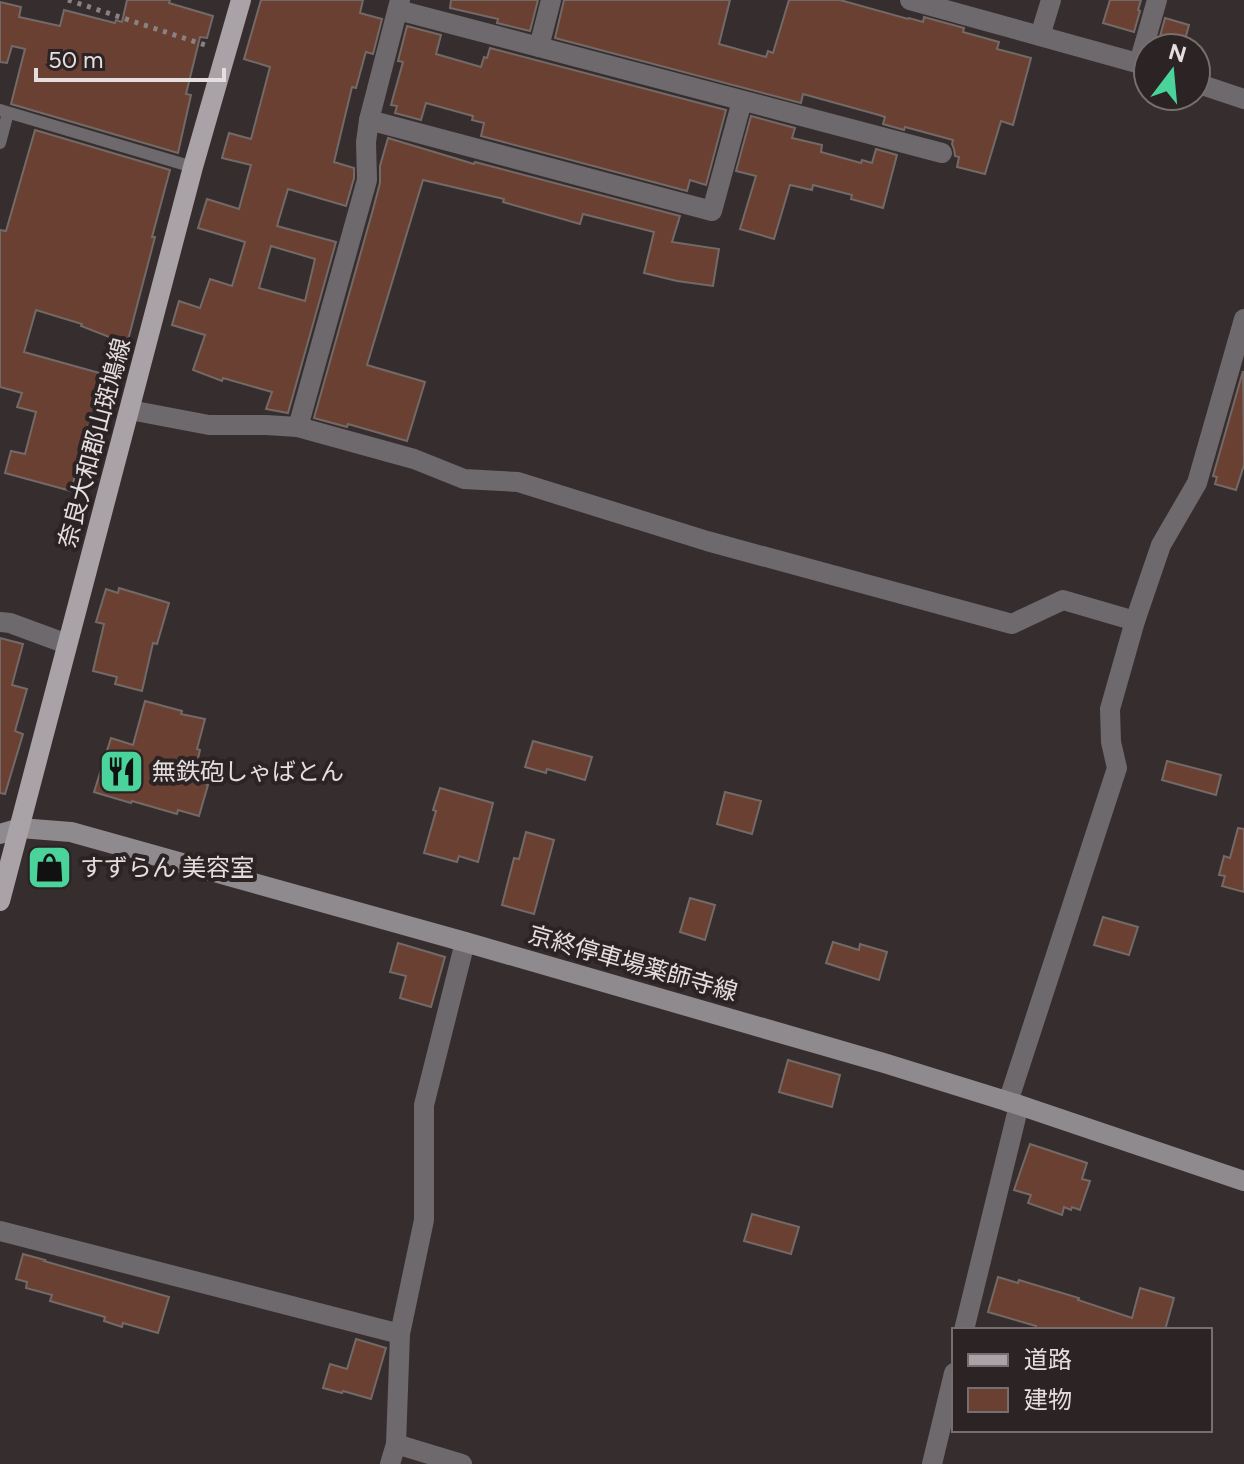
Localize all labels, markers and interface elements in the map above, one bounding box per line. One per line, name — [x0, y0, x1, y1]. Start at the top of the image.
scale bar — [36, 32, 224, 82]
north arrow — [1132, 32, 1212, 112]
text: N — [1165, 38, 1189, 69]
text: 50 m — [48, 45, 104, 74]
street label: 奈良大和郡山斑鳩線 — [52, 335, 136, 551]
restaurant icon: 無鉄砲しゃばとん — [97, 747, 145, 795]
place label: 無鉄砲しゃばとん — [152, 757, 344, 786]
shop icon: すずらん 美容室 — [25, 843, 73, 891]
place label: すずらん 美容室 — [80, 853, 254, 882]
street label: 京終停車場薬師寺線 — [525, 919, 741, 1007]
legend — [952, 1328, 1212, 1432]
text: 道路 — [1024, 1345, 1072, 1374]
text: 建物 — [1024, 1385, 1072, 1414]

